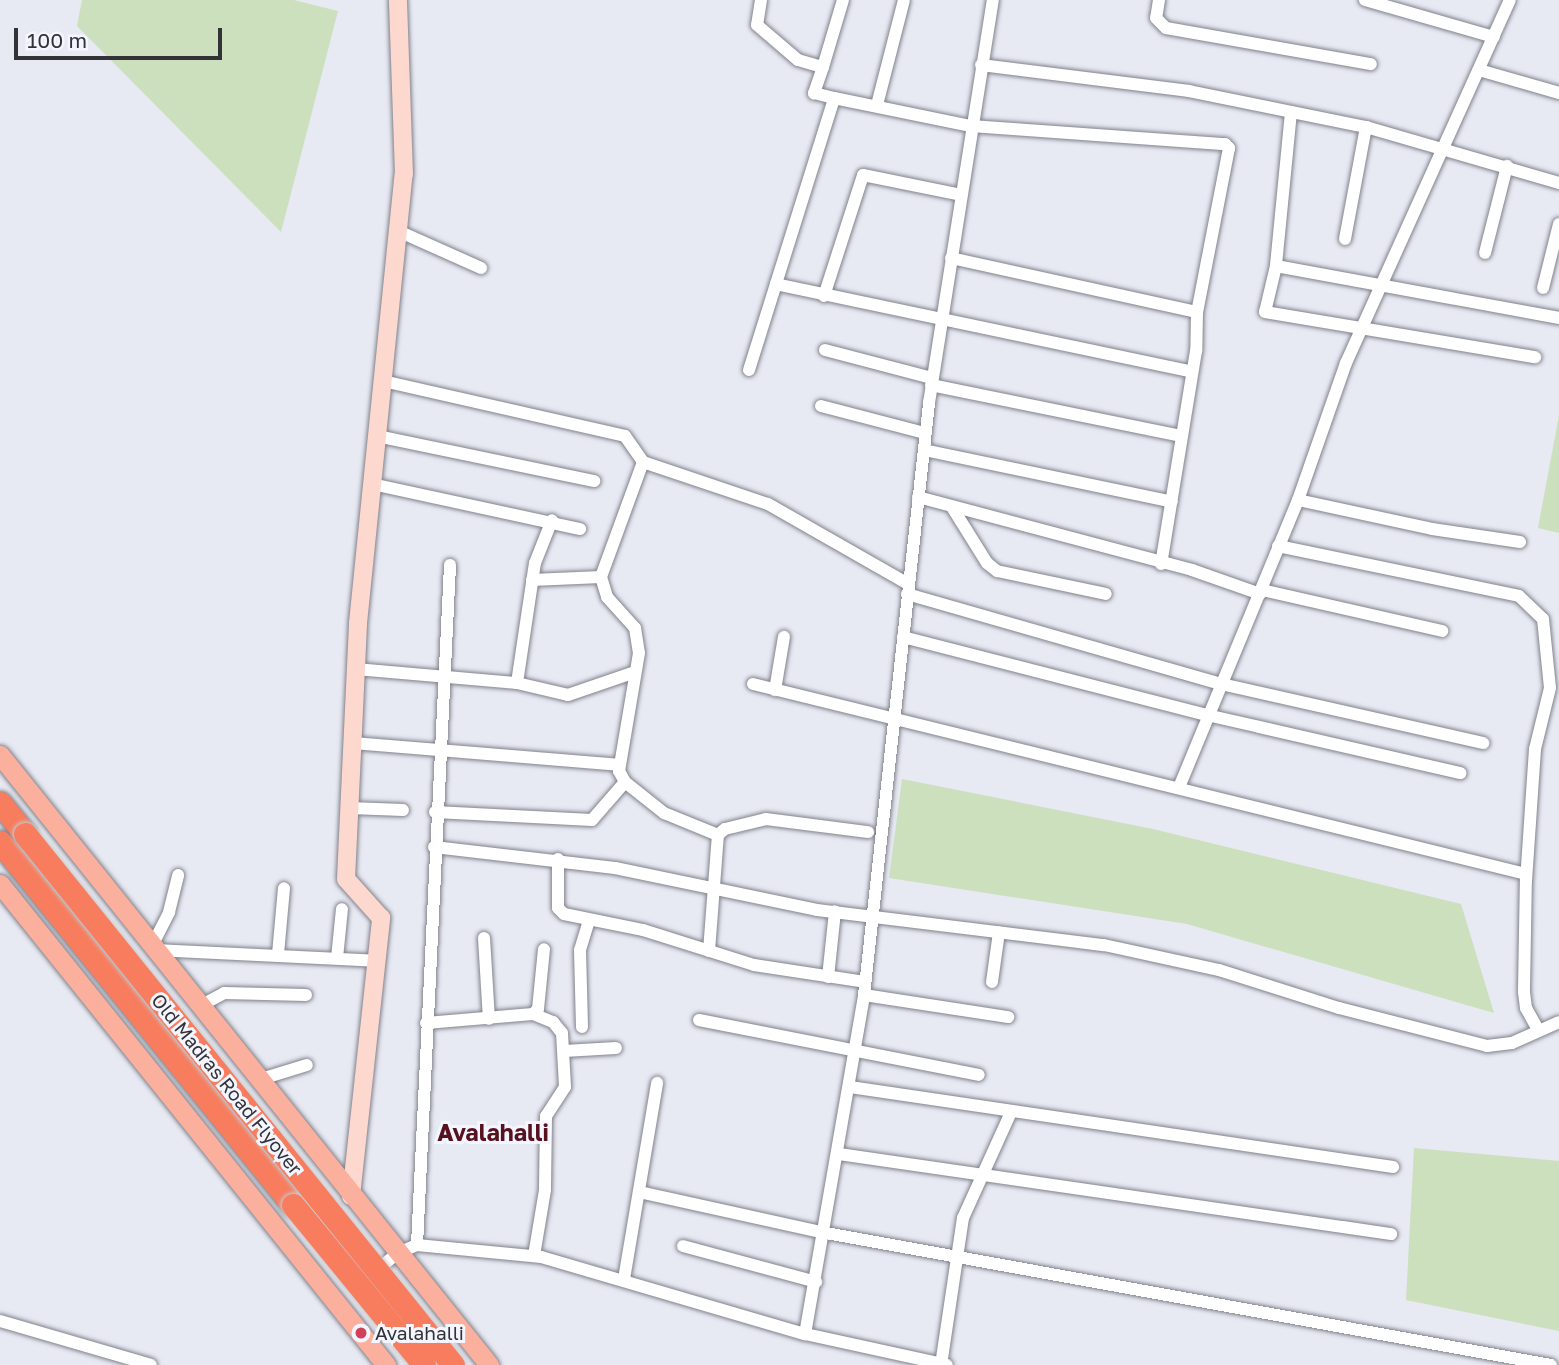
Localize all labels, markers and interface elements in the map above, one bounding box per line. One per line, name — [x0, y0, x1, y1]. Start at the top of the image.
scale bar — [18, 14, 226, 58]
text: 100 m — [27, 27, 87, 53]
street label: Old Madras Road Flyover — [147, 989, 307, 1179]
district label: Avalahalli — [437, 1118, 549, 1146]
place label: Avalahalli — [375, 1322, 464, 1344]
marker: Avalahalli — [353, 1325, 369, 1341]

